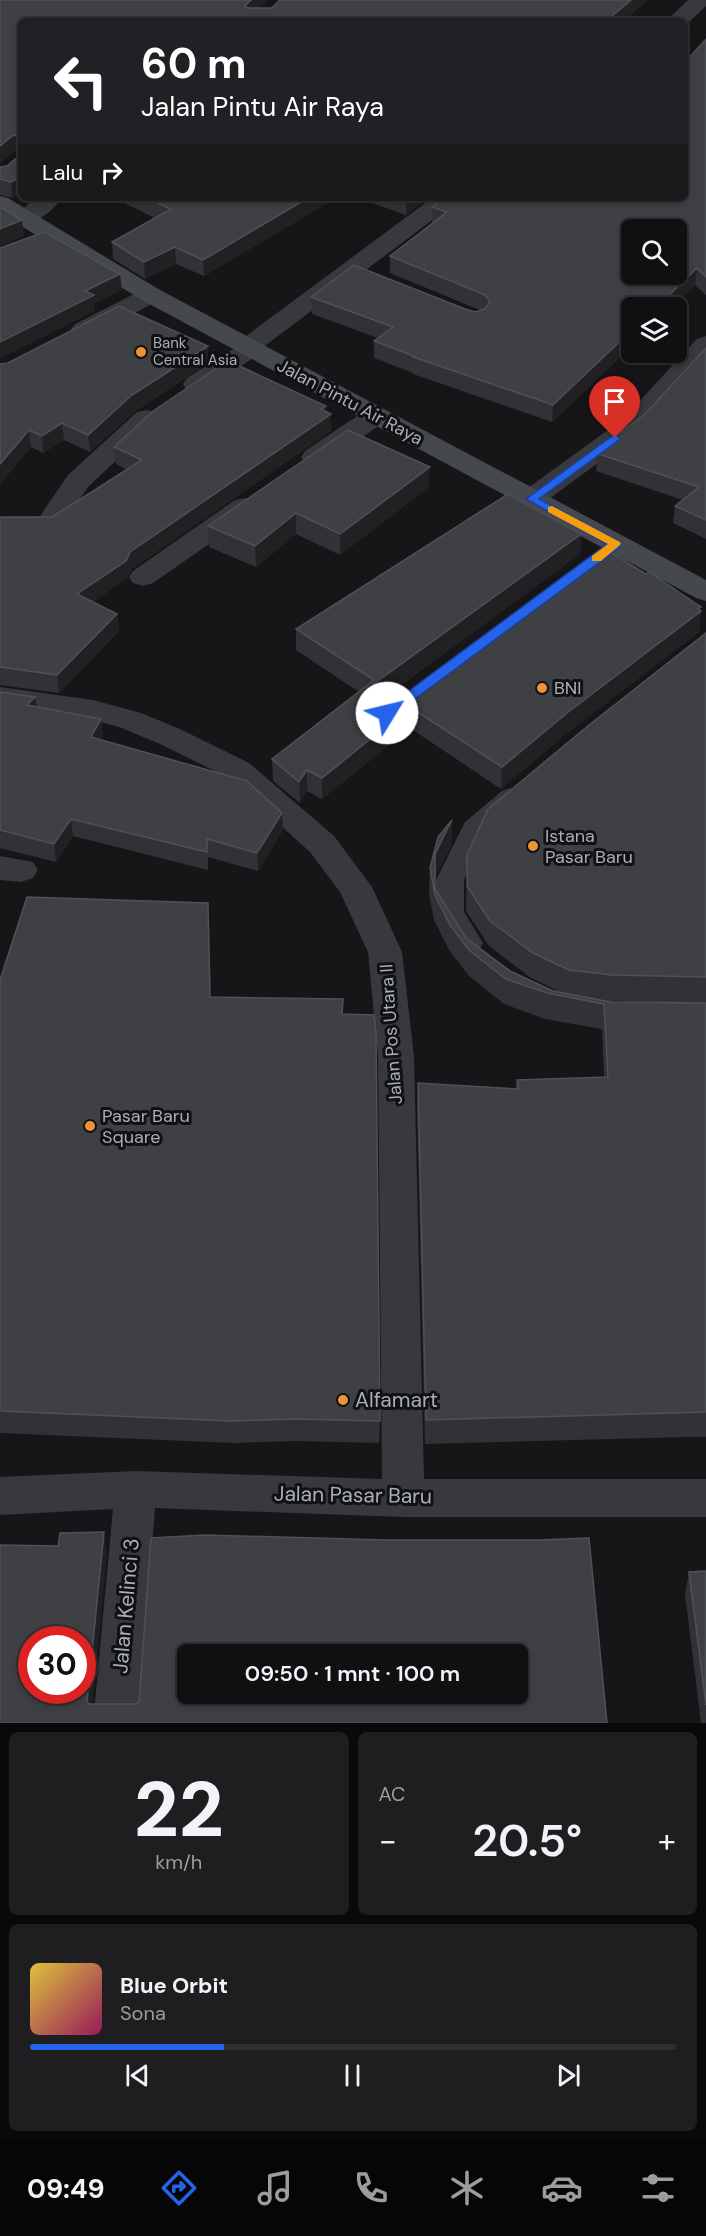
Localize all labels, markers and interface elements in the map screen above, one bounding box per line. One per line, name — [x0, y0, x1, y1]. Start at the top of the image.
text: 60 m — [141, 36, 247, 91]
icon: left — [42, 42, 120, 120]
text: Jalan Pintu Air Raya — [141, 89, 384, 124]
icon: right — [95, 156, 128, 189]
text: Lalu — [42, 158, 83, 187]
map controls — [621, 219, 687, 363]
button: search — [621, 219, 687, 285]
button: layers — [621, 297, 687, 363]
place label: Bank Central Asia — [153, 333, 237, 370]
marker: Bank Central Asia — [134, 345, 148, 359]
street label: Jalan Pintu Air Raya — [273, 353, 427, 451]
pin — [589, 376, 640, 438]
icon: arrive — [598, 385, 631, 418]
place label: BNI — [554, 676, 582, 700]
position arrow — [355, 681, 419, 745]
marker: BNI — [535, 681, 549, 695]
place label: Istana Pasar Baru — [545, 824, 633, 869]
marker: Istana Pasar Baru — [526, 839, 540, 853]
street label: Jalan Pos Utara II — [374, 963, 408, 1105]
place label: Pasar Baru Square — [102, 1104, 190, 1149]
marker: Pasar Baru Square — [83, 1119, 97, 1133]
place label: Alfamart — [355, 1386, 438, 1414]
marker: Alfamart — [336, 1393, 350, 1407]
street label: Jalan Pasar Baru — [274, 1480, 432, 1510]
street label: Jalan Kelinci 3 — [106, 1537, 146, 1675]
speed limit sign: 30 — [18, 1626, 96, 1704]
text: 09:50 · 1 mnt · 100 m — [245, 1659, 460, 1688]
text: 22 — [134, 1759, 224, 1860]
text: AC — [379, 1781, 405, 1807]
text: 20.5° — [472, 1811, 582, 1870]
text: − — [379, 1819, 397, 1862]
text: + — [658, 1819, 676, 1862]
text: km/h — [155, 1849, 202, 1875]
text: Blue Orbit — [120, 1971, 228, 2000]
text: Sona — [120, 2000, 166, 2026]
icon: previous — [121, 2059, 154, 2092]
icon: pause — [336, 2059, 369, 2092]
icon: next — [552, 2059, 585, 2092]
icon: directions — [158, 2167, 200, 2209]
icon: music — [254, 2167, 296, 2209]
icon: phone — [350, 2167, 392, 2209]
icon: climate — [446, 2167, 488, 2209]
icon: car — [541, 2167, 583, 2209]
icon: filters — [637, 2167, 679, 2209]
text: 09:49 — [27, 2171, 105, 2206]

